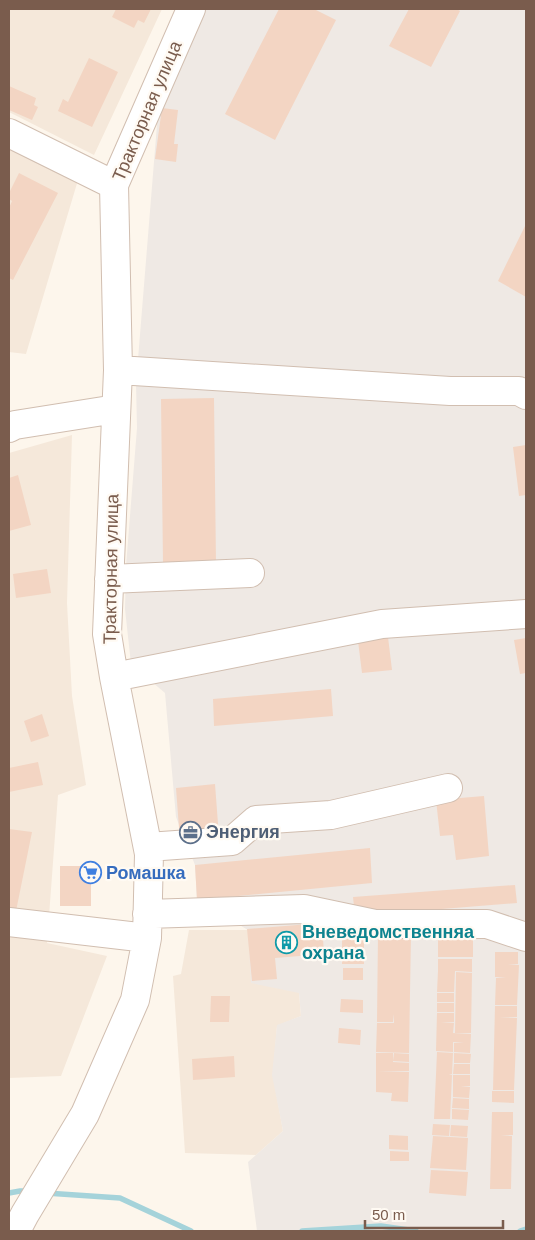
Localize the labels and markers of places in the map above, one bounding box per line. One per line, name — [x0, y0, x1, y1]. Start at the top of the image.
office icon: Энергия — [178, 820, 202, 844]
place label: Энергия — [206, 822, 280, 842]
supermarket icon: Ромашка — [78, 861, 102, 885]
place label: Ромашка — [106, 863, 186, 883]
place label: Вневедомственняа охрана — [302, 922, 475, 963]
building icon: Вневедомственняа охрана — [274, 930, 298, 954]

